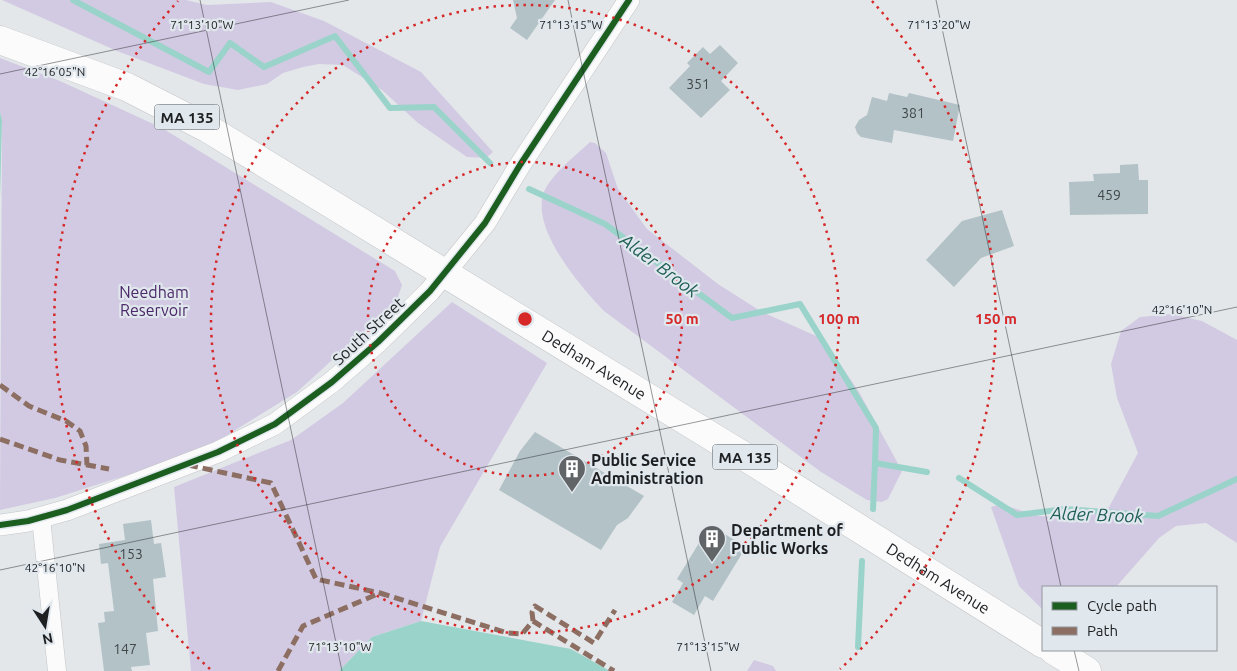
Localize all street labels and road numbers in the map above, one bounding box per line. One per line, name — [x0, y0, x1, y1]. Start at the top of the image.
road number: MA 135 — [154, 104, 220, 130]
street label: South Street — [329, 293, 408, 368]
street label: Dedham Avenue — [539, 326, 649, 403]
road number: MA 135 — [712, 444, 778, 470]
street label: Dedham Avenue — [883, 539, 993, 617]

